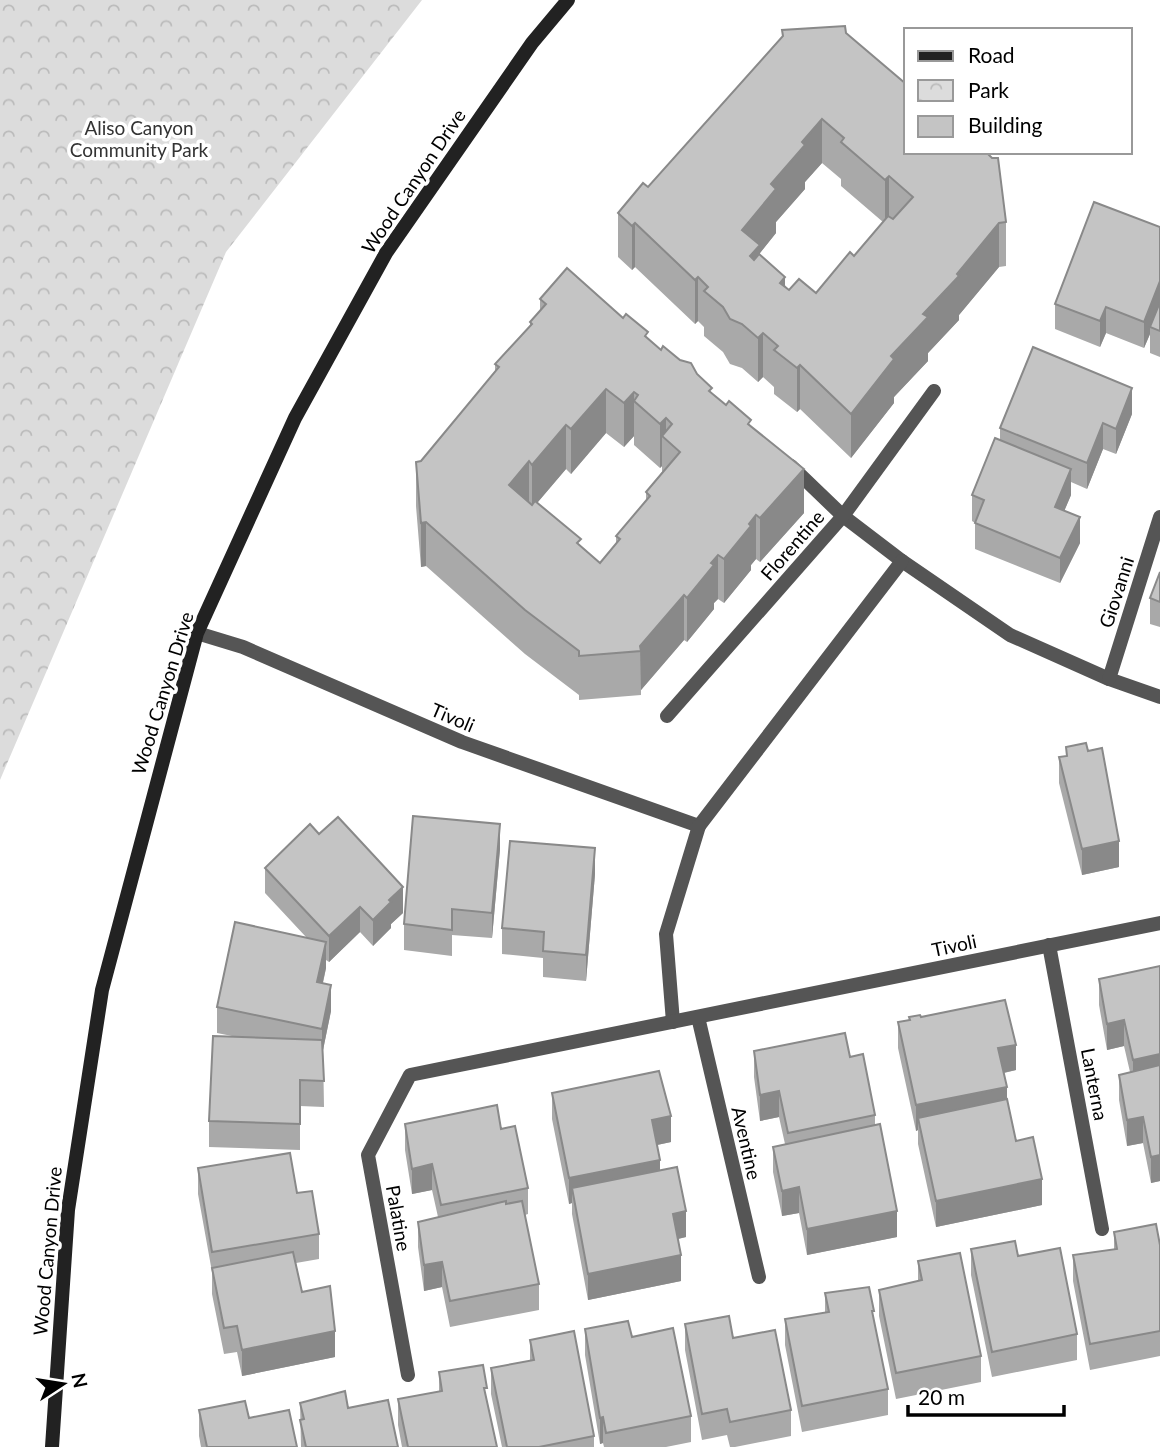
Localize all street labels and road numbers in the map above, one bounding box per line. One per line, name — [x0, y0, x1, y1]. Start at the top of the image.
street label: Wood Canyon Drive — [356, 104, 470, 258]
street label: Florentine — [755, 505, 829, 585]
street label: Giovanni — [1094, 553, 1138, 631]
street label: Wood Canyon Drive — [126, 609, 198, 777]
street label: Tivoli — [428, 698, 478, 736]
street label: Tivoli — [930, 929, 978, 961]
street label: Lanterna — [1077, 1046, 1113, 1122]
street label: Aventine — [727, 1104, 767, 1182]
street label: Wood Canyon Drive — [28, 1166, 66, 1336]
street label: Palatine — [382, 1183, 416, 1253]

